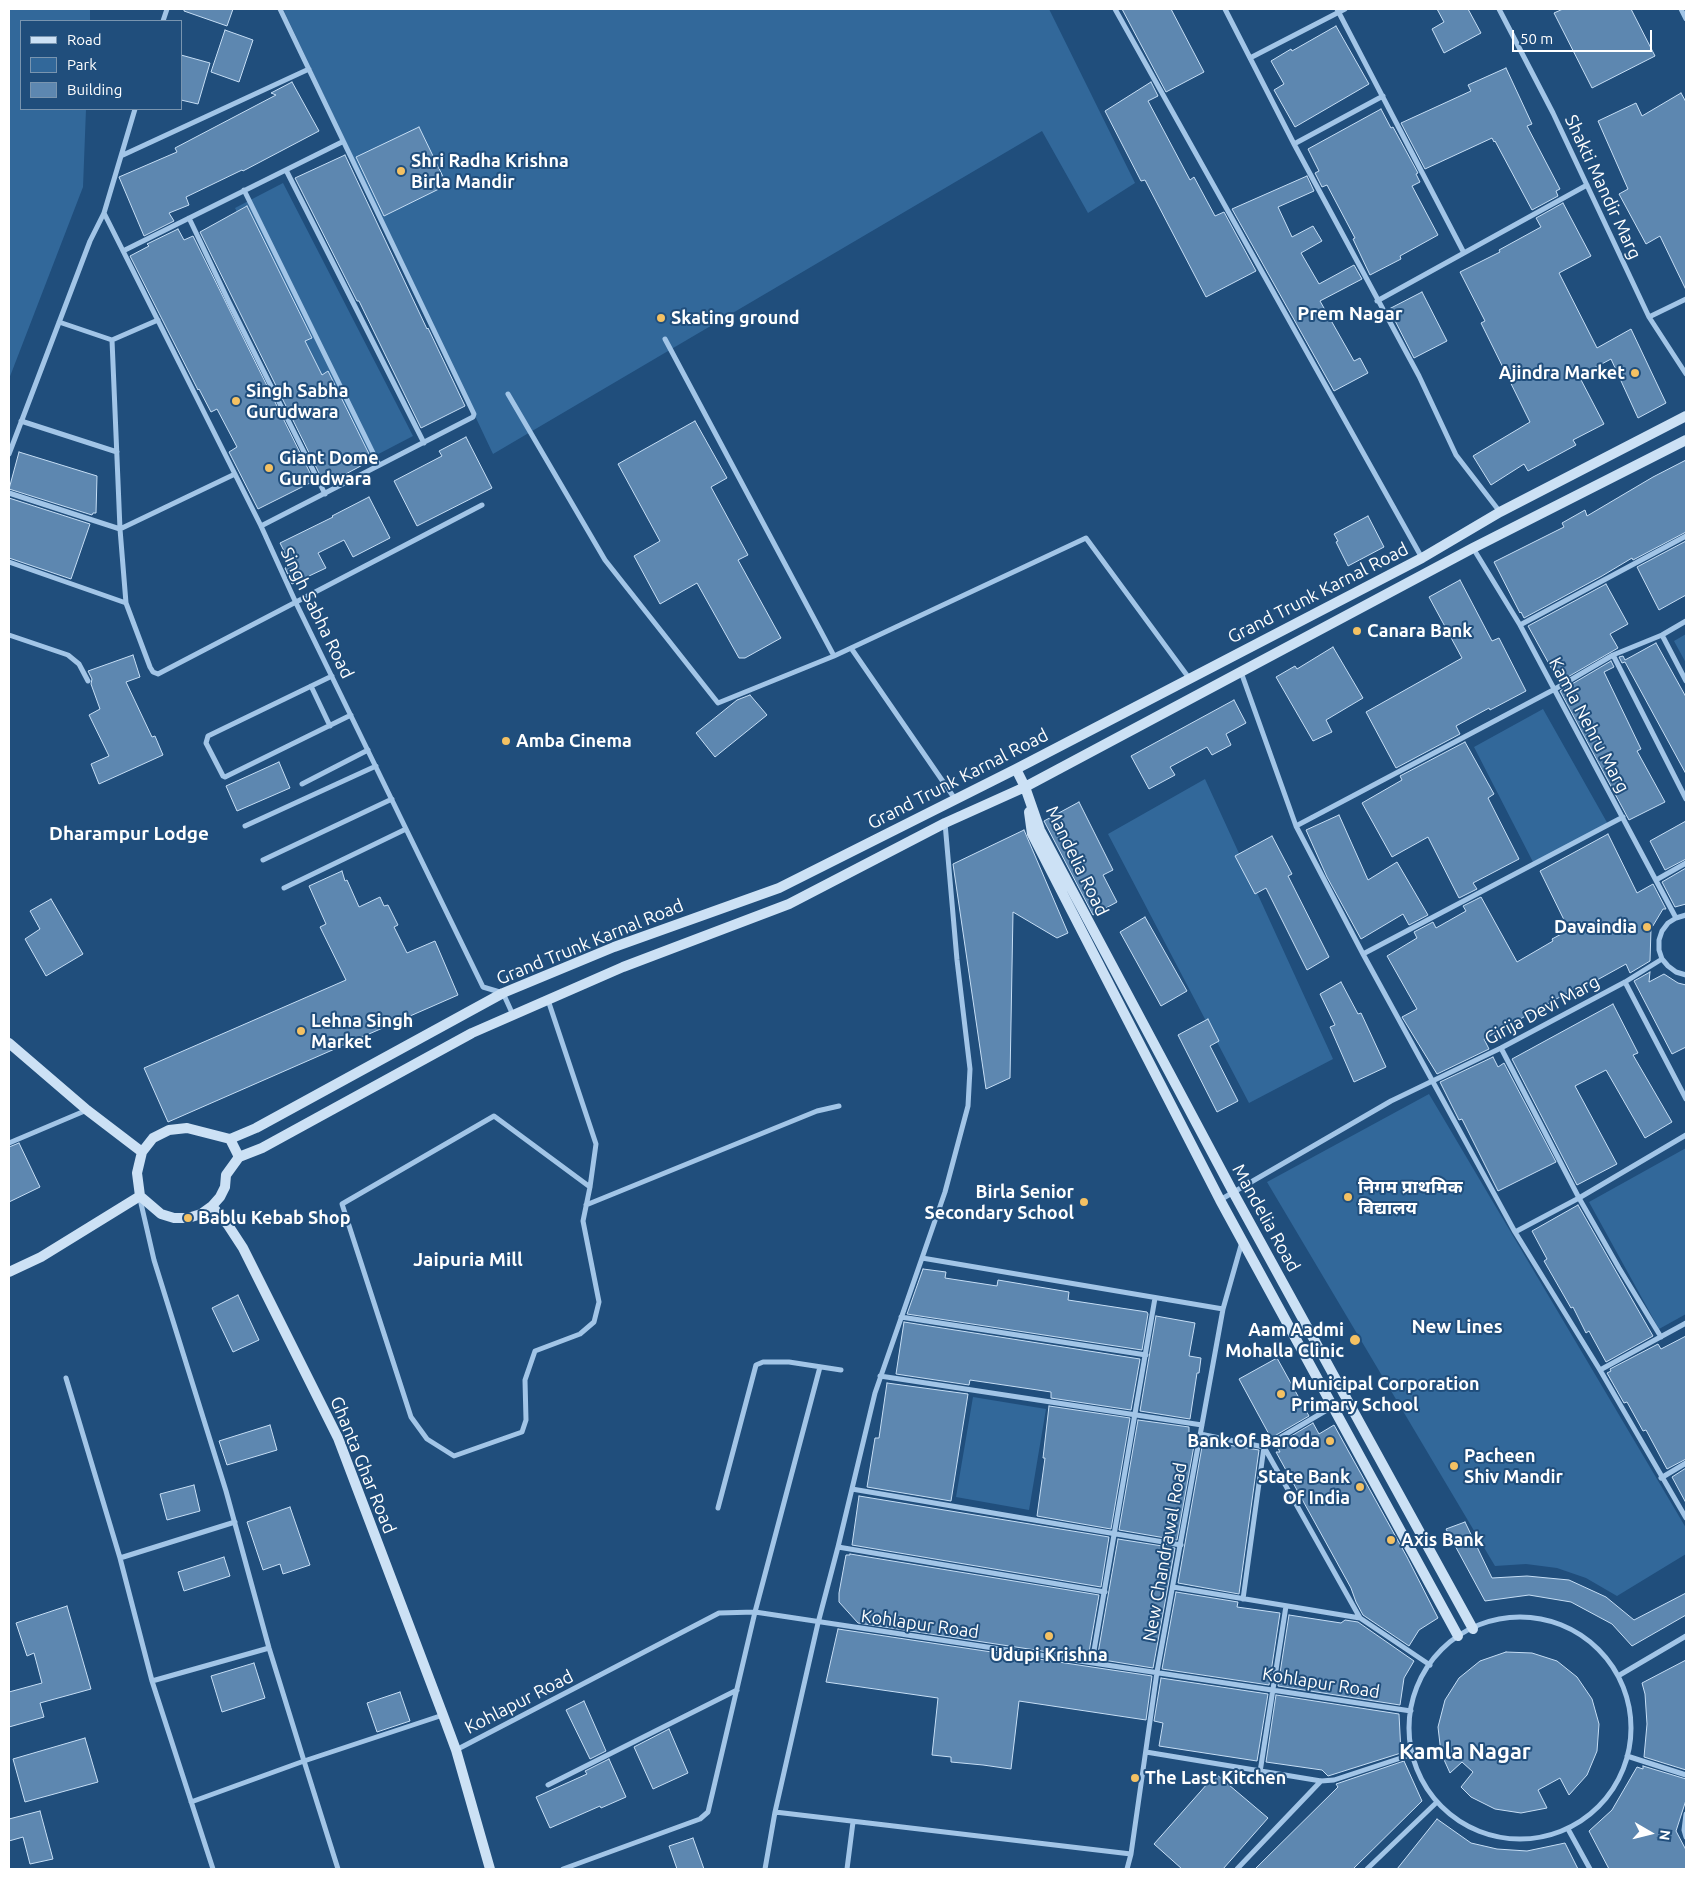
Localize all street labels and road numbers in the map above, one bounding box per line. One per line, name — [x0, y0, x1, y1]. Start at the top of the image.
street label: Shakti Mandir Marg — [1560, 111, 1646, 263]
street label: Grand Trunk Karnal Road — [1224, 538, 1412, 648]
street label: Singh Sabha Road — [276, 544, 358, 682]
street label: Kamla Nehru Marg — [1544, 654, 1634, 796]
street label: Grand Trunk Karnal Road — [864, 724, 1052, 834]
street label: Mandelia Road — [1041, 803, 1113, 919]
street label: Grand Trunk Karnal Road — [493, 895, 687, 989]
street label: Girija Devi Marg — [1481, 971, 1603, 1049]
street label: Mandelia Road — [1228, 1160, 1304, 1276]
street label: Ghanta Ghar Road — [326, 1393, 400, 1537]
street label: New Chandrawal Road — [1139, 1461, 1191, 1643]
street label: Kohlapur Road — [860, 1605, 980, 1643]
street label: Kohlapur Road — [1261, 1663, 1381, 1703]
street label: Kohlapur Road — [461, 1665, 577, 1739]

